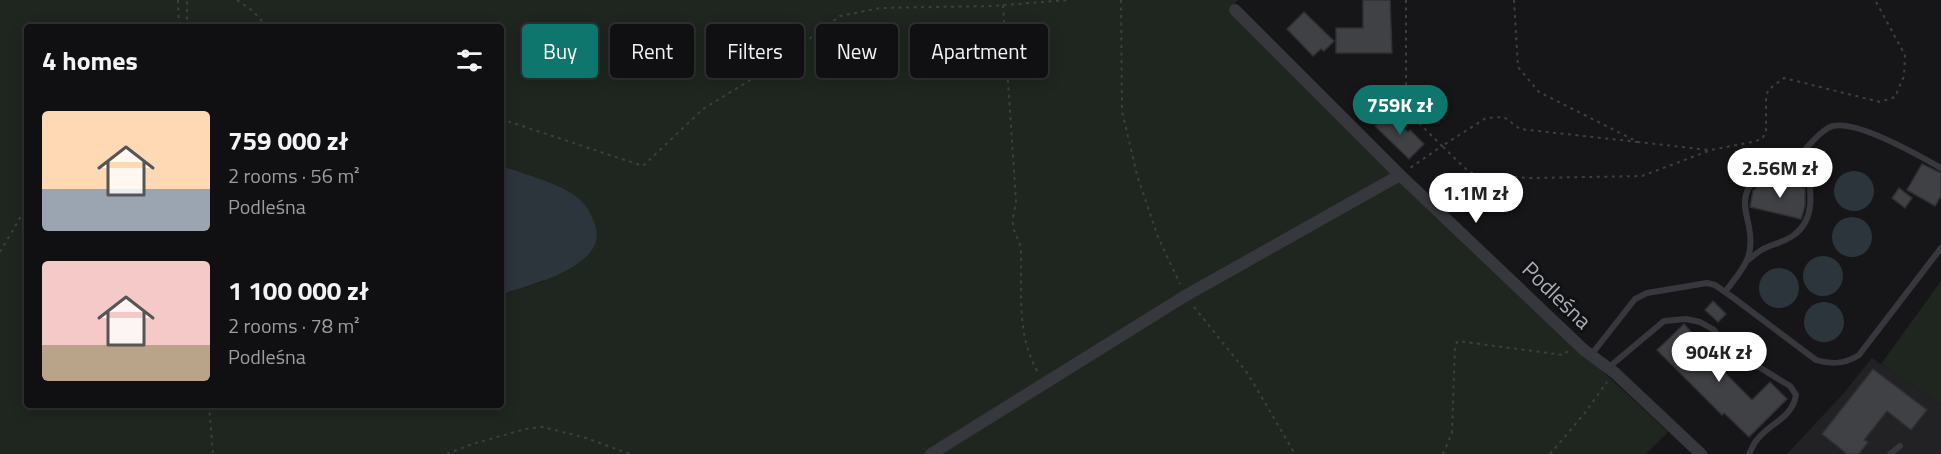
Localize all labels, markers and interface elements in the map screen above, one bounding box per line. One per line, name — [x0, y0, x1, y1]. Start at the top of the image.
chip: Buy — [522, 24, 598, 78]
chip: Rent — [610, 24, 694, 78]
chip: Filters — [706, 24, 804, 78]
chip: New — [816, 24, 898, 78]
chip: Apartment — [910, 24, 1048, 78]
text: 4 homes — [42, 41, 138, 80]
icon: filters — [453, 44, 486, 77]
pin: 759K zł — [1345, 85, 1455, 136]
text: 759K zł — [1367, 89, 1433, 120]
text: 759 000 zł — [228, 121, 349, 160]
icon: home — [90, 135, 162, 207]
pin: 2.56M zł — [1718, 148, 1842, 199]
text: 2.56M zł — [1742, 152, 1818, 183]
text: 2 rooms · 56 m² — [228, 160, 360, 191]
pin: 1.1M zł — [1421, 173, 1531, 224]
text: 1.1M zł — [1443, 177, 1509, 208]
text: Podleśna — [228, 191, 306, 222]
street label: Podleśna — [1514, 253, 1600, 337]
text: 1 100 000 zł — [228, 271, 369, 310]
icon: home — [90, 285, 162, 357]
text: 2 rooms · 78 m² — [228, 310, 360, 341]
pin: 904K zł — [1664, 332, 1774, 383]
text: 904K zł — [1686, 336, 1752, 367]
text: Podleśna — [228, 341, 306, 372]

